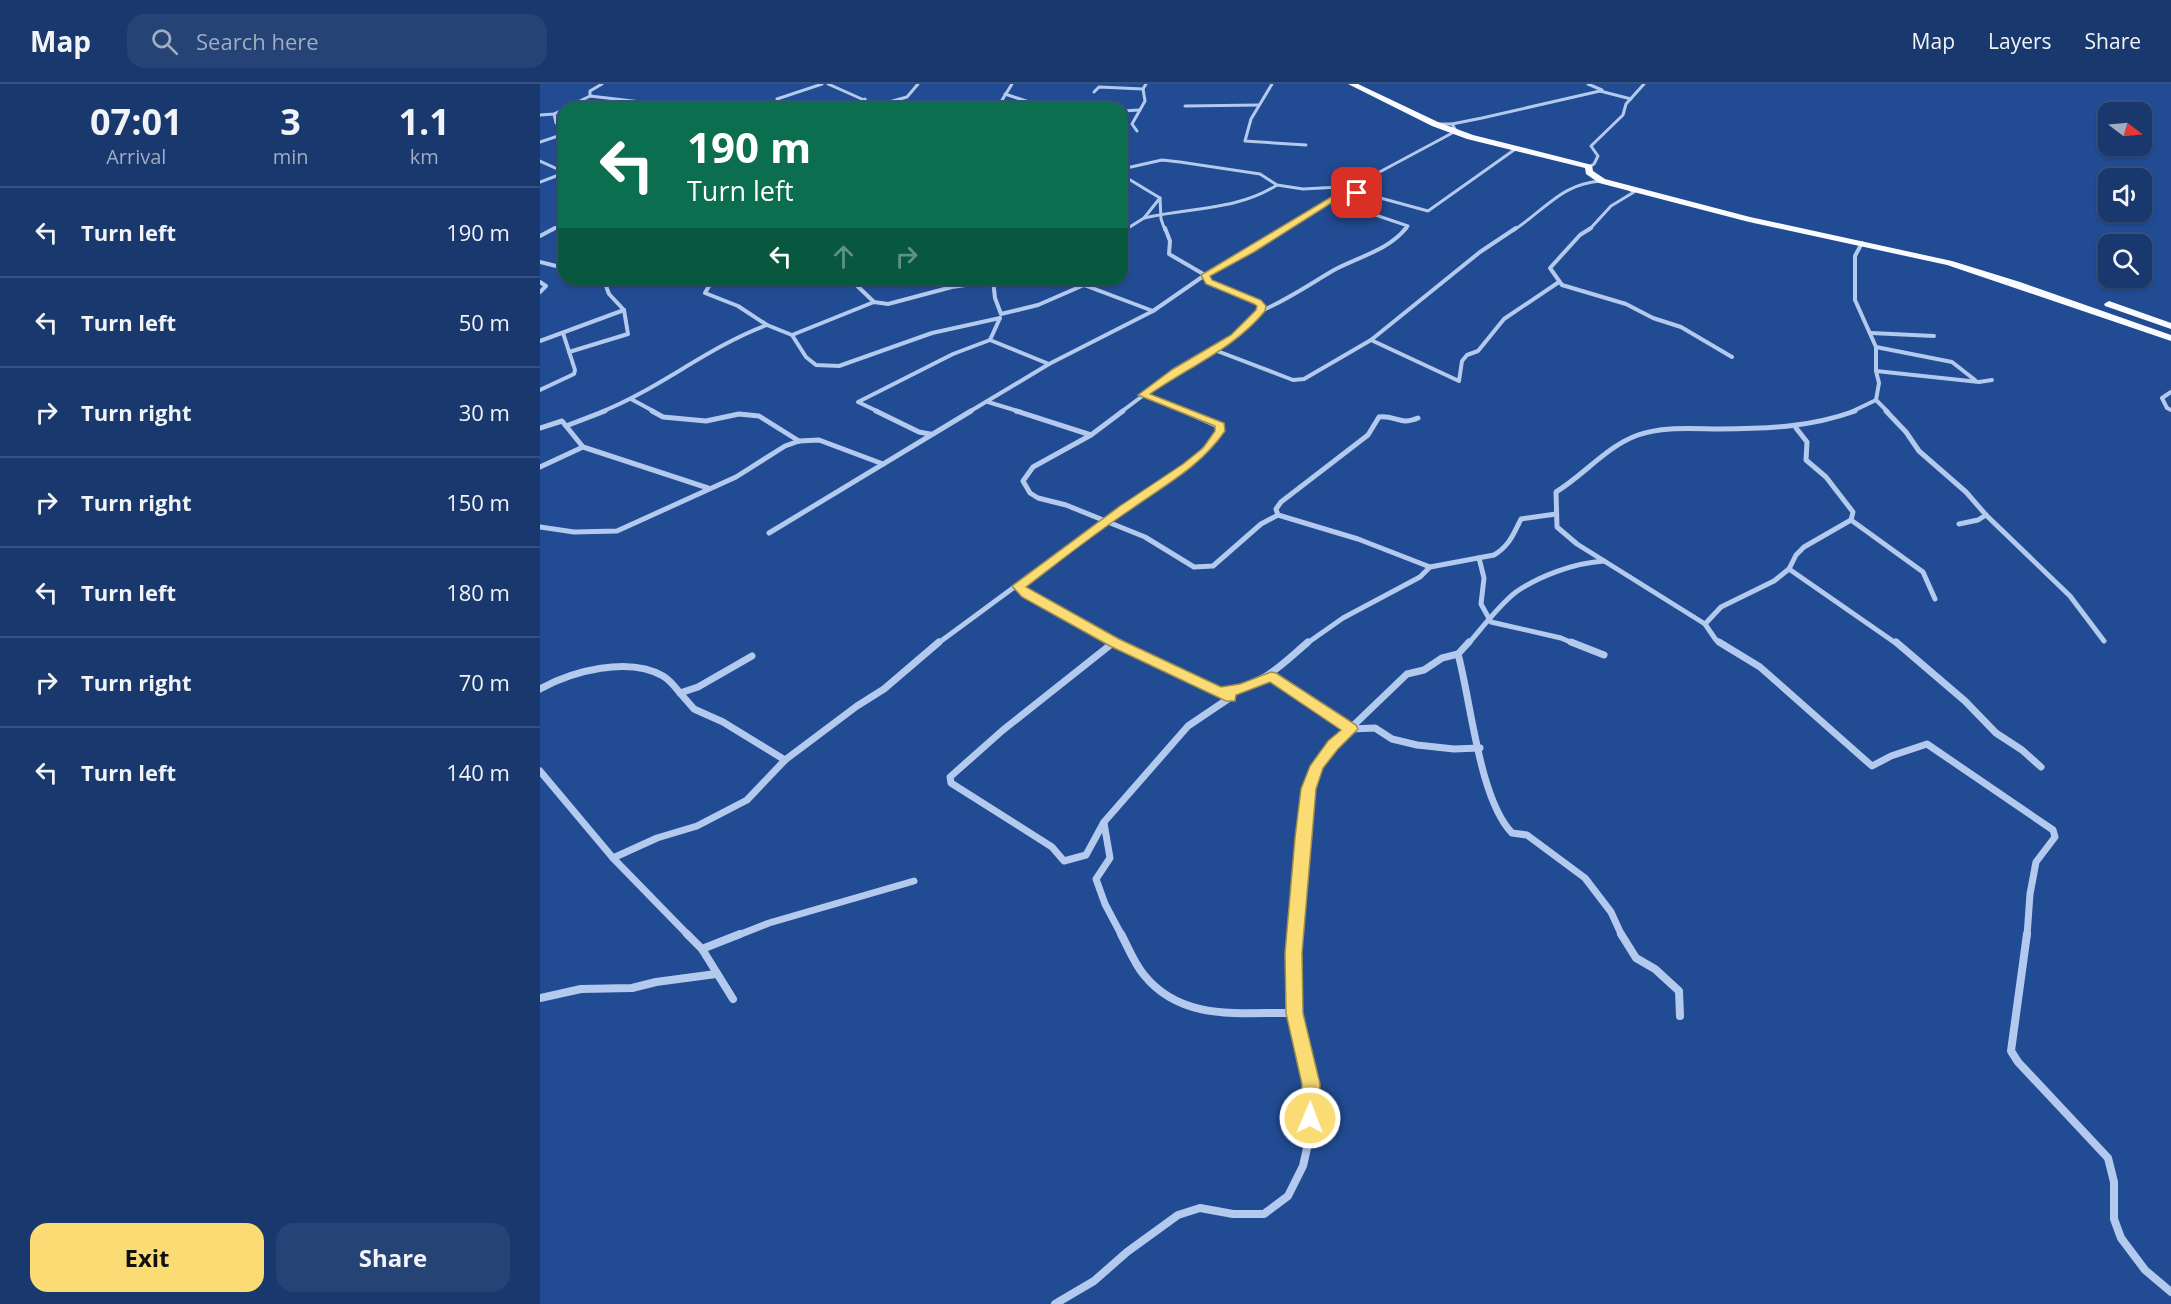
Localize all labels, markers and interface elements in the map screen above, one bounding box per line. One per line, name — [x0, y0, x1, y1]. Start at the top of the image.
search box — [127, 14, 547, 68]
text: Map — [30, 22, 91, 60]
icon: search — [148, 25, 181, 58]
text: Search here — [196, 26, 319, 56]
text: Map — [1912, 27, 1955, 55]
text: Layers — [1988, 27, 2052, 55]
text: Share — [2085, 27, 2141, 55]
text: 07:01 — [90, 97, 183, 146]
text: 3 — [280, 97, 301, 146]
text: 1.1 — [399, 97, 450, 146]
north arrow — [2098, 102, 2152, 156]
map controls — [2098, 102, 2152, 288]
text: 190 m — [687, 118, 811, 175]
icon: left — [588, 126, 666, 204]
text: Arrival — [106, 143, 166, 170]
text: min — [273, 143, 308, 170]
text: km — [410, 143, 439, 170]
pin — [1331, 167, 1382, 218]
button: sound — [2098, 168, 2152, 222]
text: Turn left — [687, 172, 794, 209]
icon: arrive — [1340, 176, 1373, 209]
icon: left — [30, 216, 63, 249]
text: Turn left — [81, 217, 176, 247]
text: 190 m — [446, 217, 510, 247]
button: search — [2098, 234, 2152, 288]
icon: left — [764, 240, 797, 273]
icon: ahead — [827, 240, 860, 273]
icon: right — [890, 240, 923, 273]
icon: left — [30, 306, 63, 339]
text: Turn left — [81, 307, 176, 337]
text: 50 m — [459, 307, 510, 337]
icon: right — [30, 396, 63, 429]
text: Turn right — [81, 397, 192, 427]
text: 30 m — [459, 397, 510, 427]
icon: right — [30, 486, 63, 519]
text: Turn right — [81, 487, 192, 517]
text: 150 m — [446, 487, 510, 517]
icon: left — [30, 576, 63, 609]
text: Turn left — [81, 577, 176, 607]
text: 180 m — [446, 577, 510, 607]
icon: right — [30, 666, 63, 699]
text: Turn right — [81, 667, 192, 697]
text: 70 m — [459, 667, 510, 697]
icon: left — [30, 756, 63, 789]
text: Turn left — [81, 757, 176, 787]
text: 140 m — [446, 757, 510, 787]
position arrow — [1278, 1086, 1342, 1150]
button: Exit — [30, 1223, 264, 1292]
button: Share — [276, 1223, 510, 1292]

